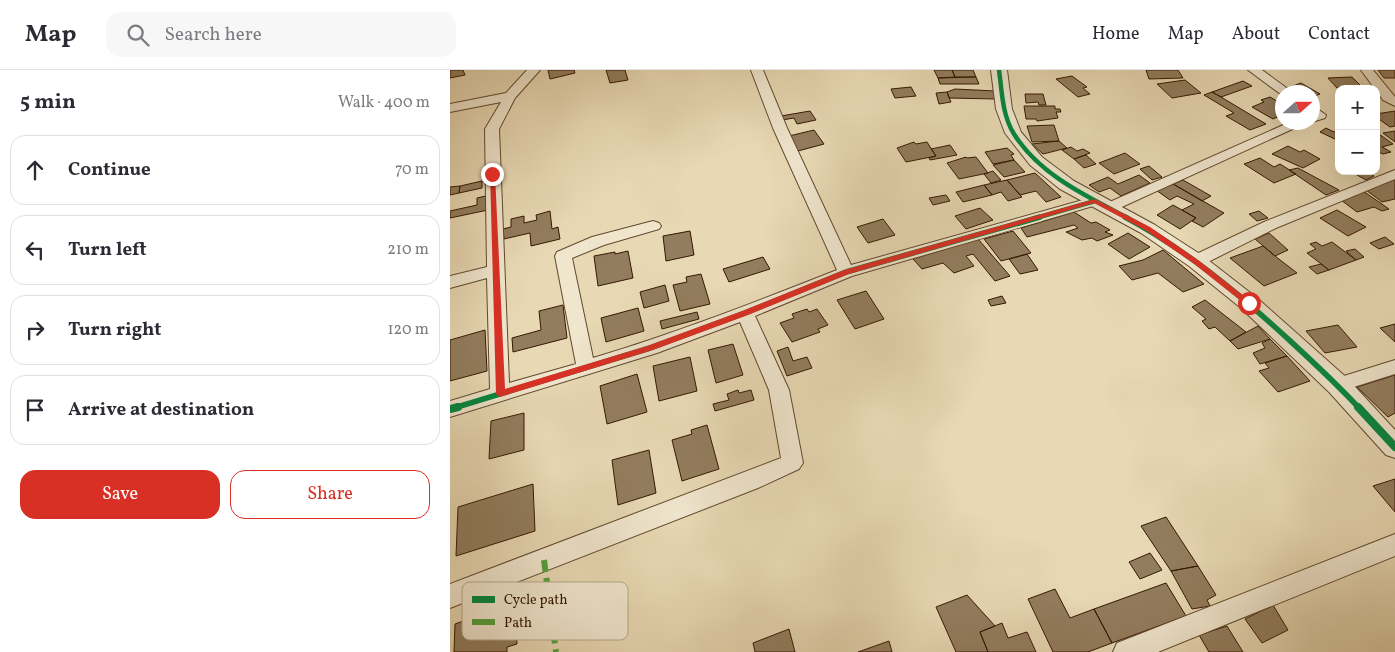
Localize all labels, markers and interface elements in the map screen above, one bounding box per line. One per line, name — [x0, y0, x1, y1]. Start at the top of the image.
search box — [106, 12, 456, 57]
text: Map — [25, 18, 76, 52]
icon: search — [124, 21, 152, 49]
text: Search here — [164, 22, 262, 48]
text: Home — [1092, 22, 1140, 47]
text: Map — [1168, 22, 1204, 47]
text: About — [1232, 22, 1280, 47]
text: Contact — [1308, 22, 1370, 47]
north arrow — [1275, 85, 1320, 130]
map controls — [1335, 85, 1380, 175]
button: + — [1335, 85, 1380, 130]
text: 5 min — [20, 88, 76, 117]
text: Walk · 400 m — [338, 92, 430, 114]
button: − — [1335, 130, 1380, 175]
icon: ahead — [21, 156, 49, 184]
text: Continue — [68, 157, 151, 183]
text: 70 m — [395, 159, 429, 181]
route end — [481, 163, 504, 186]
icon: left — [21, 236, 49, 264]
text: Turn left — [68, 237, 147, 263]
text: 210 m — [387, 239, 429, 261]
route start — [1238, 292, 1261, 315]
icon: right — [21, 316, 49, 344]
text: Turn right — [68, 317, 161, 343]
text: 120 m — [387, 319, 429, 341]
icon: arrive — [21, 396, 49, 424]
text: Arrive at destination — [68, 397, 254, 423]
button: Save — [20, 470, 220, 519]
button: Share — [230, 470, 430, 519]
legend — [462, 582, 628, 640]
text: Cycle path — [504, 591, 568, 610]
text: Path — [504, 614, 532, 633]

